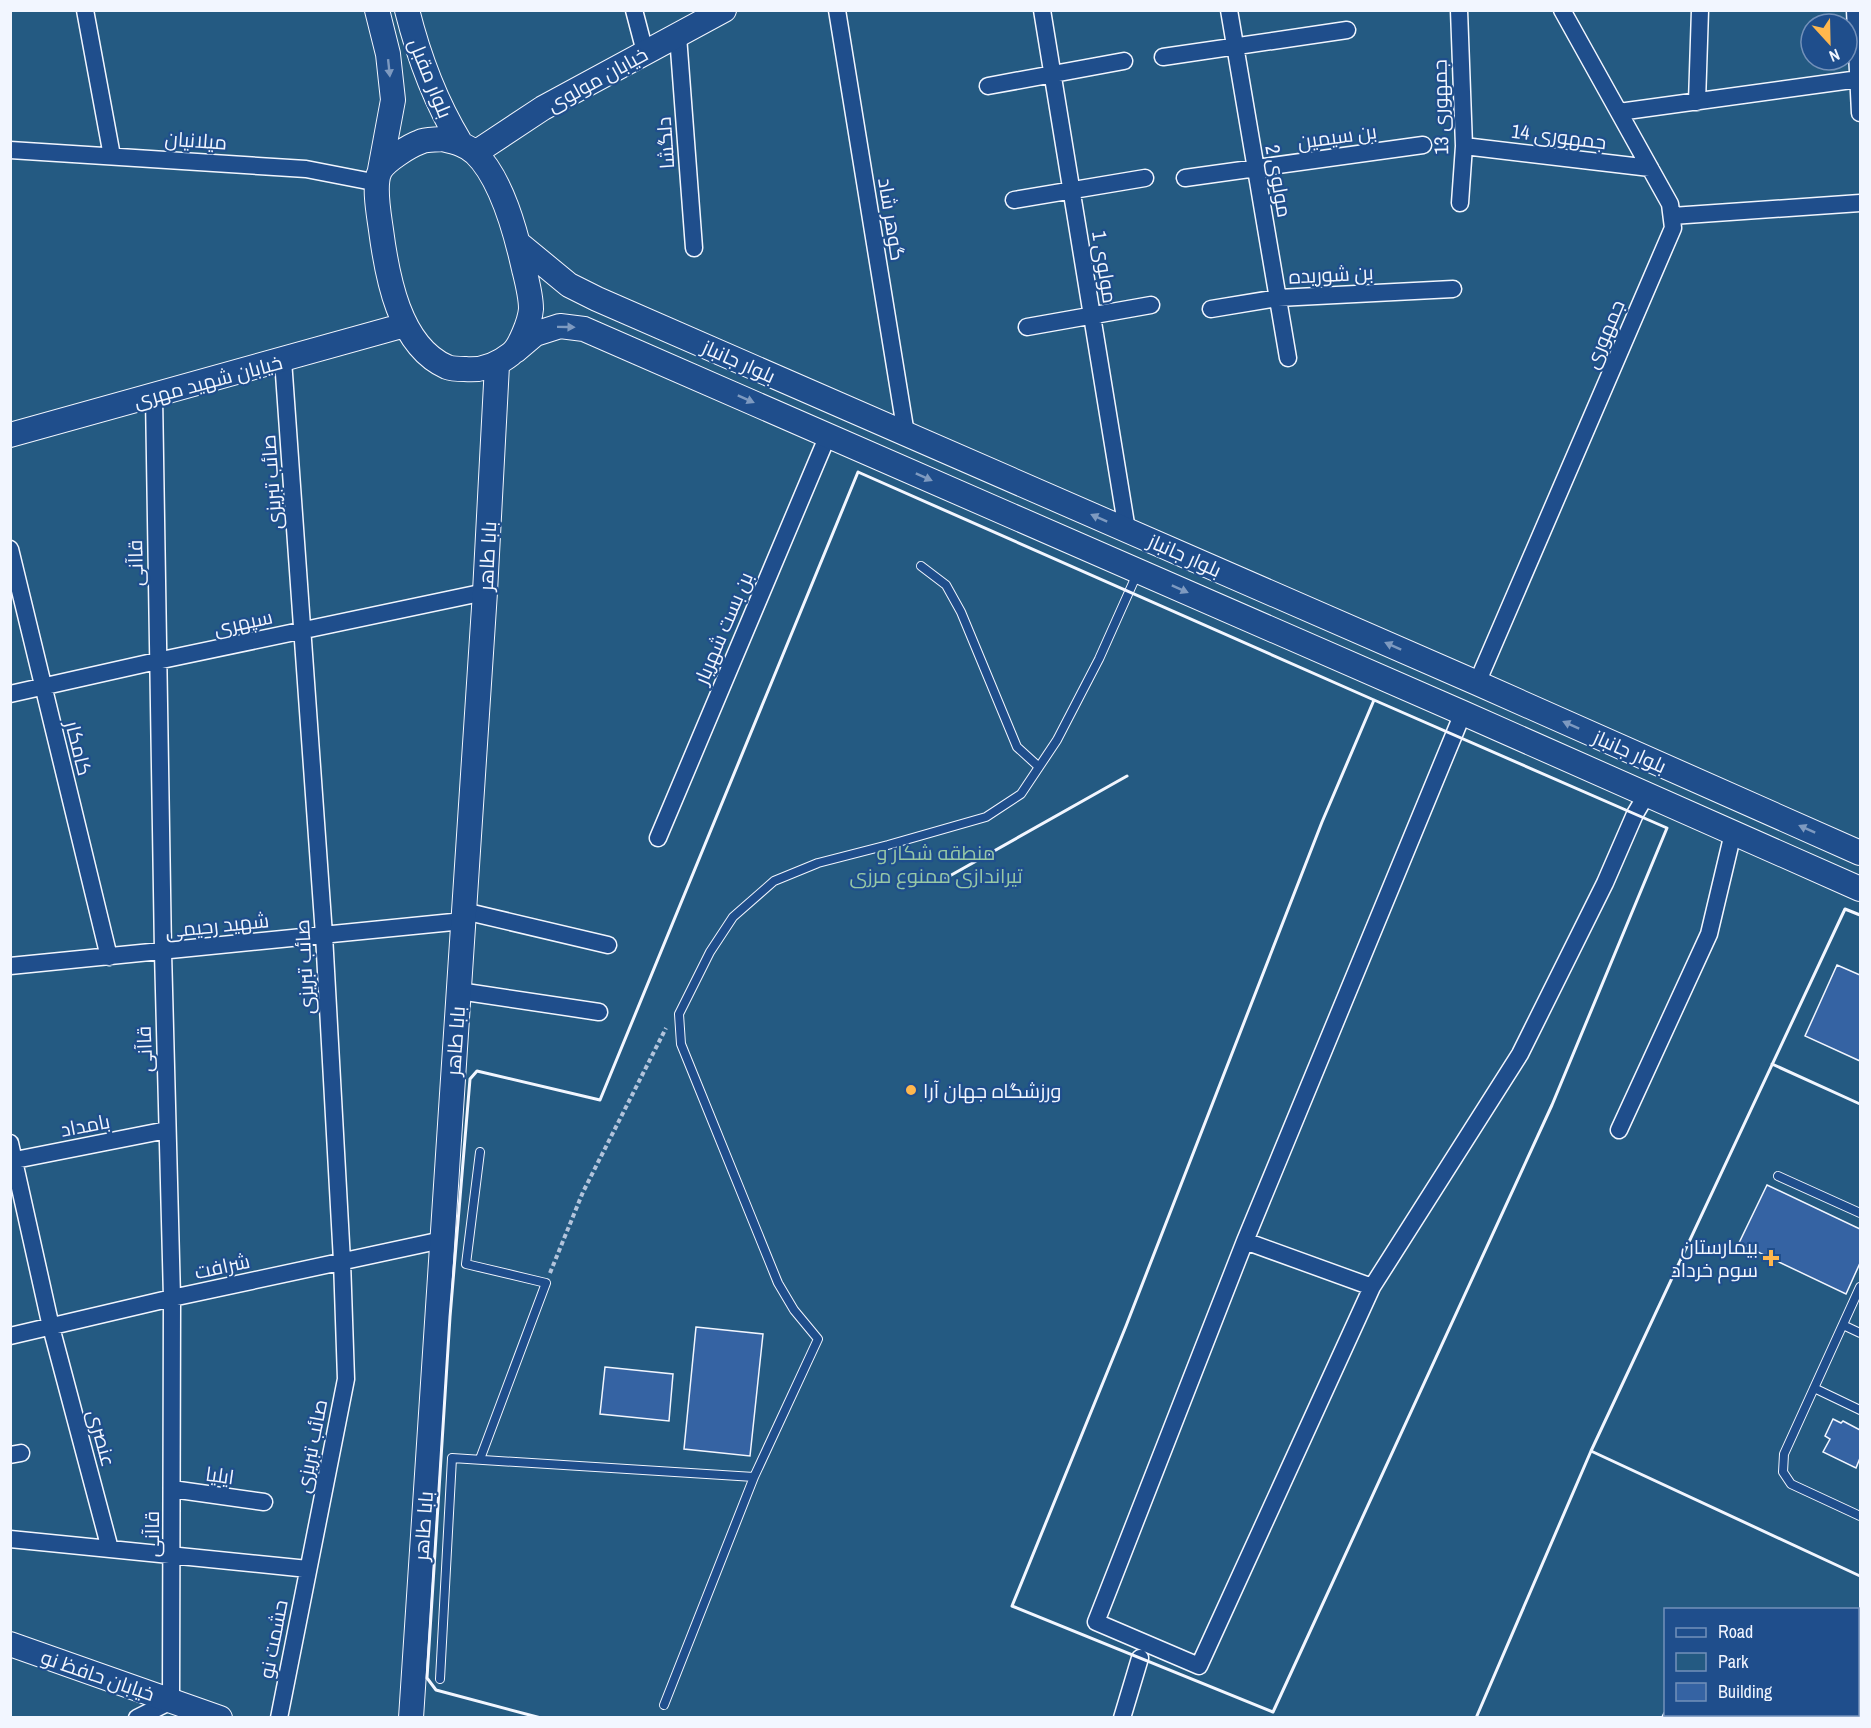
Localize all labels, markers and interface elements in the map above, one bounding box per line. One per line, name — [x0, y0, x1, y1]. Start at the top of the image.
north arrow — [1799, 12, 1859, 72]
street label: بلوار مقبل — [403, 34, 459, 122]
street label: خیابان مولوی — [542, 40, 652, 118]
text: N — [1826, 44, 1843, 68]
one-way arrow — [384, 58, 394, 77]
street label: جمهوری 13 — [1426, 59, 1454, 155]
street label: دلگشا — [650, 116, 680, 170]
street label: بن سیمین — [1296, 117, 1378, 155]
street label: جمهوری 14 — [1510, 117, 1608, 155]
street label: میلانیان — [164, 124, 228, 156]
street label: مولوی 2 — [1259, 143, 1299, 219]
street label: گوهر شاد — [872, 176, 912, 262]
street label: مولوی 1 — [1086, 229, 1124, 305]
street label: بن شوریده — [1288, 258, 1374, 290]
street label: جمهوری — [1577, 295, 1631, 373]
one-way arrow — [556, 323, 575, 332]
street label: بلوار جانباز — [697, 332, 780, 389]
street label: خیابان شهید مهری — [131, 348, 285, 414]
one-way arrow — [737, 394, 755, 404]
street label: صائب تبریزی — [254, 434, 288, 530]
one-way arrow — [916, 473, 933, 482]
one-way arrow — [1089, 513, 1107, 523]
street label: بابا طاهر — [472, 520, 502, 593]
street label: بلوار جانباز — [1143, 526, 1226, 583]
street label: قاآنی — [121, 540, 149, 586]
street label: بن بست شهریار — [687, 568, 759, 689]
one-way arrow — [1171, 585, 1189, 594]
street label: سپهری — [211, 603, 275, 641]
one-way arrow — [1383, 641, 1401, 651]
street label: کامکار — [59, 717, 99, 778]
one-way arrow — [1562, 720, 1580, 730]
street label: بلوار جانباز — [1588, 722, 1671, 779]
one-way arrow — [1798, 824, 1816, 834]
park label: منطقه شکار و تیراندازی ممنوع مرزی — [849, 839, 1023, 890]
street label: شهید رحیمی — [164, 906, 270, 944]
street label: صائب تبریزی — [288, 919, 320, 1015]
street label: بابا طاهر — [439, 1005, 471, 1078]
street label: قاآنی — [130, 1025, 158, 1073]
place label: ورزشگاه جهان آرا — [923, 1077, 1061, 1104]
marker: ورزشگاه جهان آرا — [904, 1083, 918, 1097]
street label: بامداد — [58, 1107, 112, 1143]
place label: بیمارستان سوم خرداد — [1671, 1233, 1758, 1284]
street label: شرافت — [192, 1247, 252, 1285]
marker: بیمارستان سوم خرداد — [1762, 1249, 1780, 1267]
street label: صائب تبریزی — [289, 1397, 333, 1495]
street label: عنصری — [81, 1406, 123, 1470]
street label: ایلیا — [204, 1460, 236, 1490]
street label: بابا طاهر — [407, 1490, 439, 1563]
street label: قاآنی — [138, 1511, 165, 1557]
street label: حشمت نو — [252, 1597, 294, 1681]
legend — [1664, 1608, 1859, 1716]
text: Road — [1718, 1619, 1753, 1644]
street label: خیابان حافظ نو — [38, 1643, 158, 1707]
text: Park — [1718, 1649, 1749, 1674]
text: Building — [1718, 1679, 1773, 1704]

